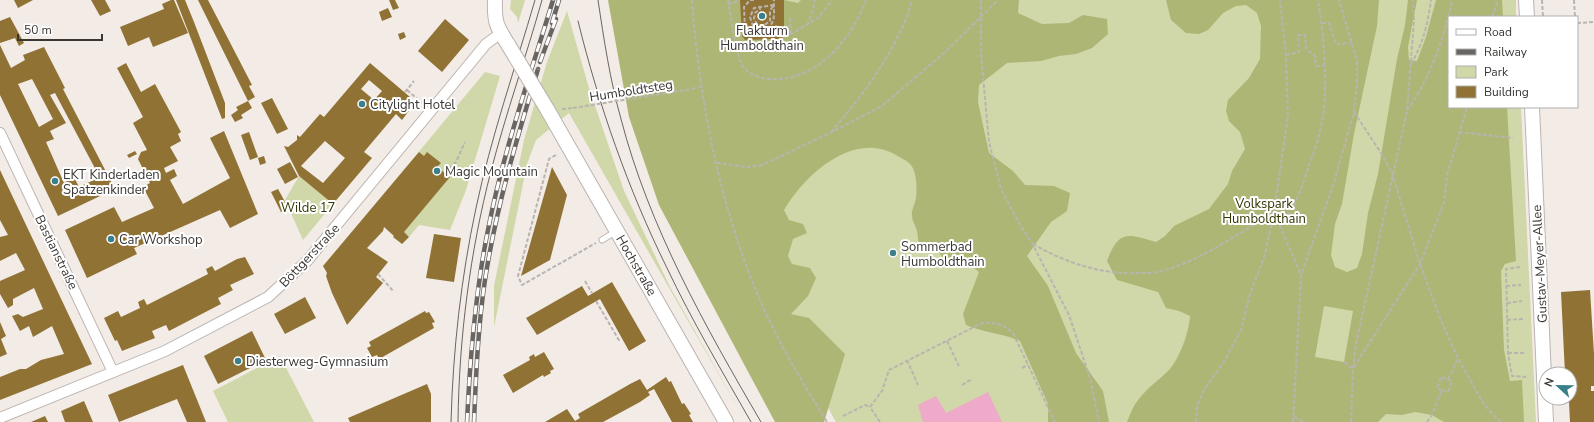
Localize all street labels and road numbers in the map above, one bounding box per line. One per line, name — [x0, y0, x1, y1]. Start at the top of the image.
street label: Humboldtsteg — [588, 76, 674, 106]
street label: Gustav-Meyer-Allee — [1528, 204, 1552, 323]
street label: Bastianstraße — [30, 212, 82, 293]
street label: Böttgerstraße — [276, 220, 344, 291]
street label: Hochstraße — [611, 232, 661, 299]

